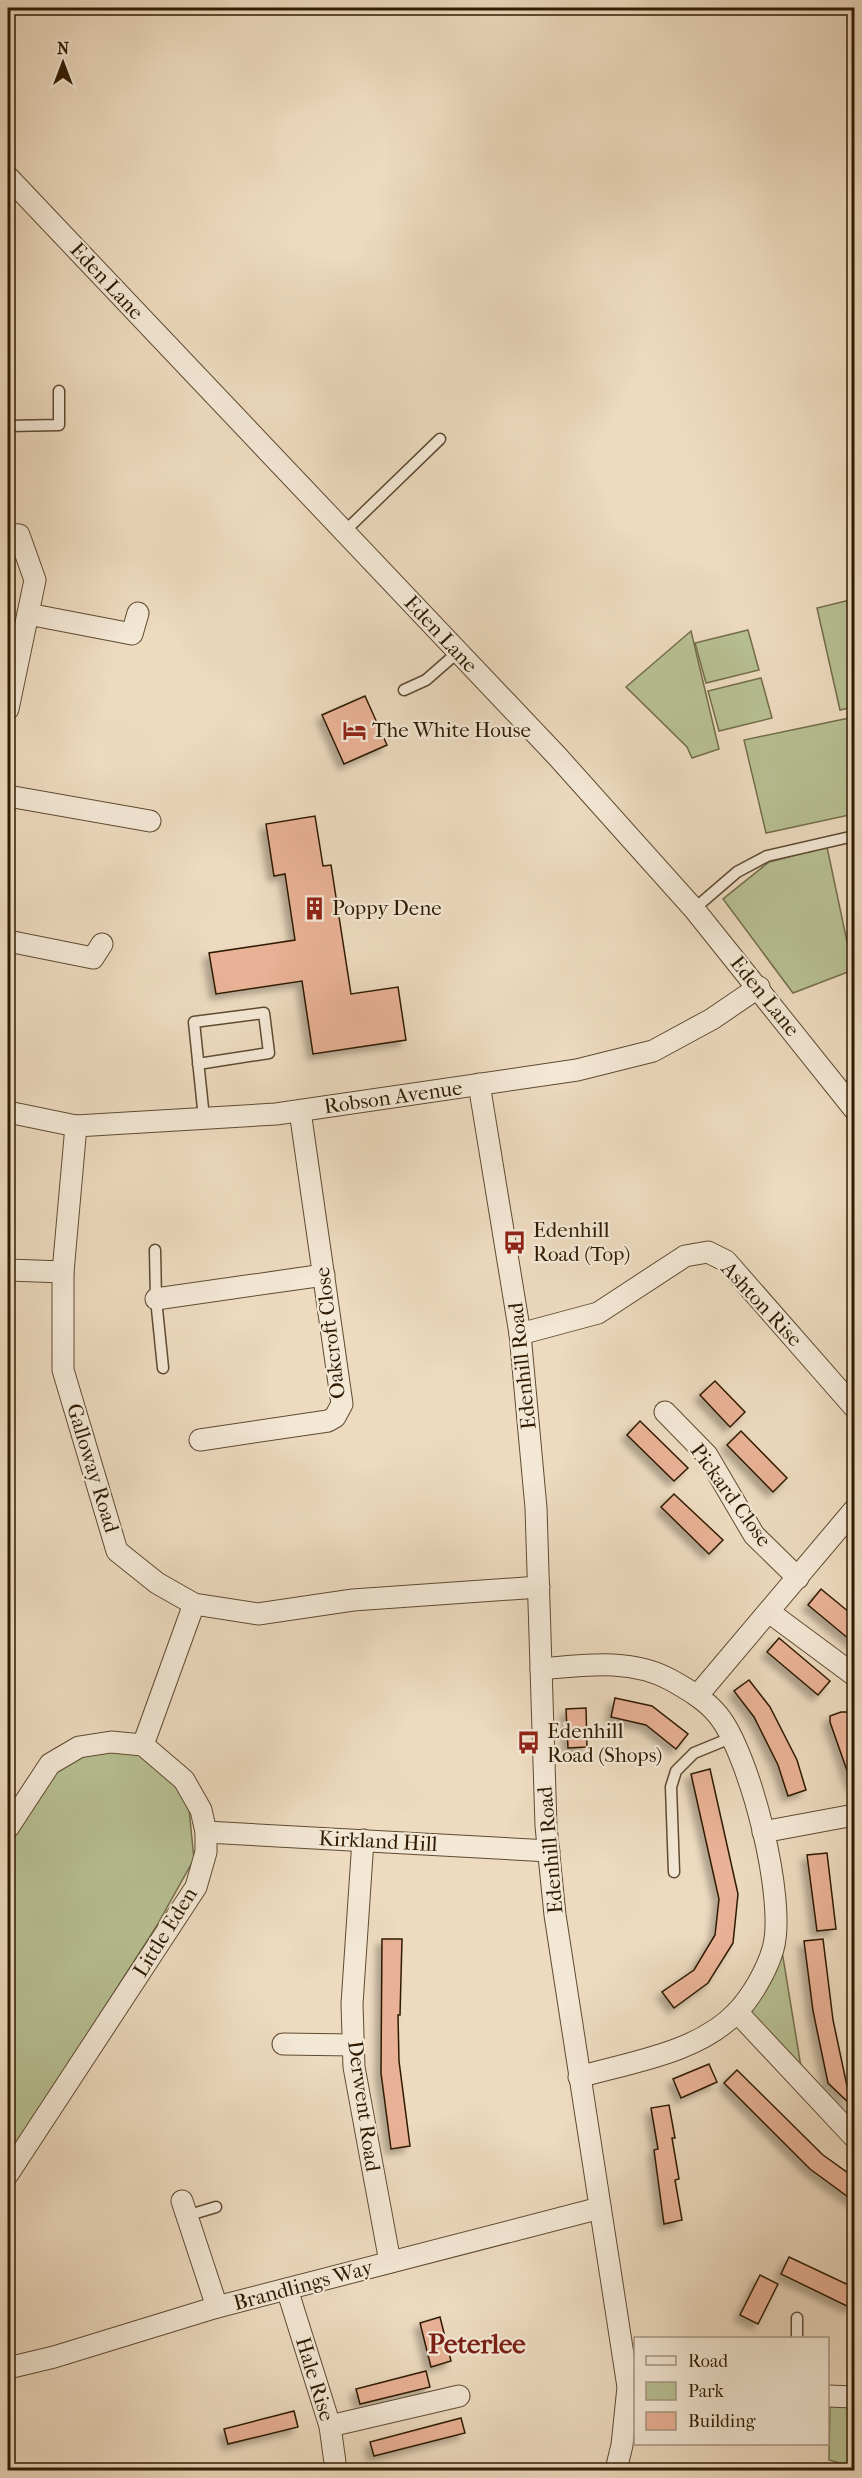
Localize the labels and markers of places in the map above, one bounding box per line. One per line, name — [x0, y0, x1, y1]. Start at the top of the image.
hotel icon: The White House — [341, 717, 367, 743]
place label: The White House — [372, 718, 531, 742]
building icon: Poppy Dene — [301, 895, 327, 921]
place label: Poppy Dene — [332, 896, 442, 920]
place label: Edenhill Road (Top) — [533, 1218, 630, 1266]
bus stop icon: Edenhill Road (Top) — [502, 1229, 528, 1255]
place label: Edenhill Road (Shops) — [547, 1719, 662, 1767]
bus stop icon: Edenhill Road (Shops) — [516, 1730, 542, 1756]

